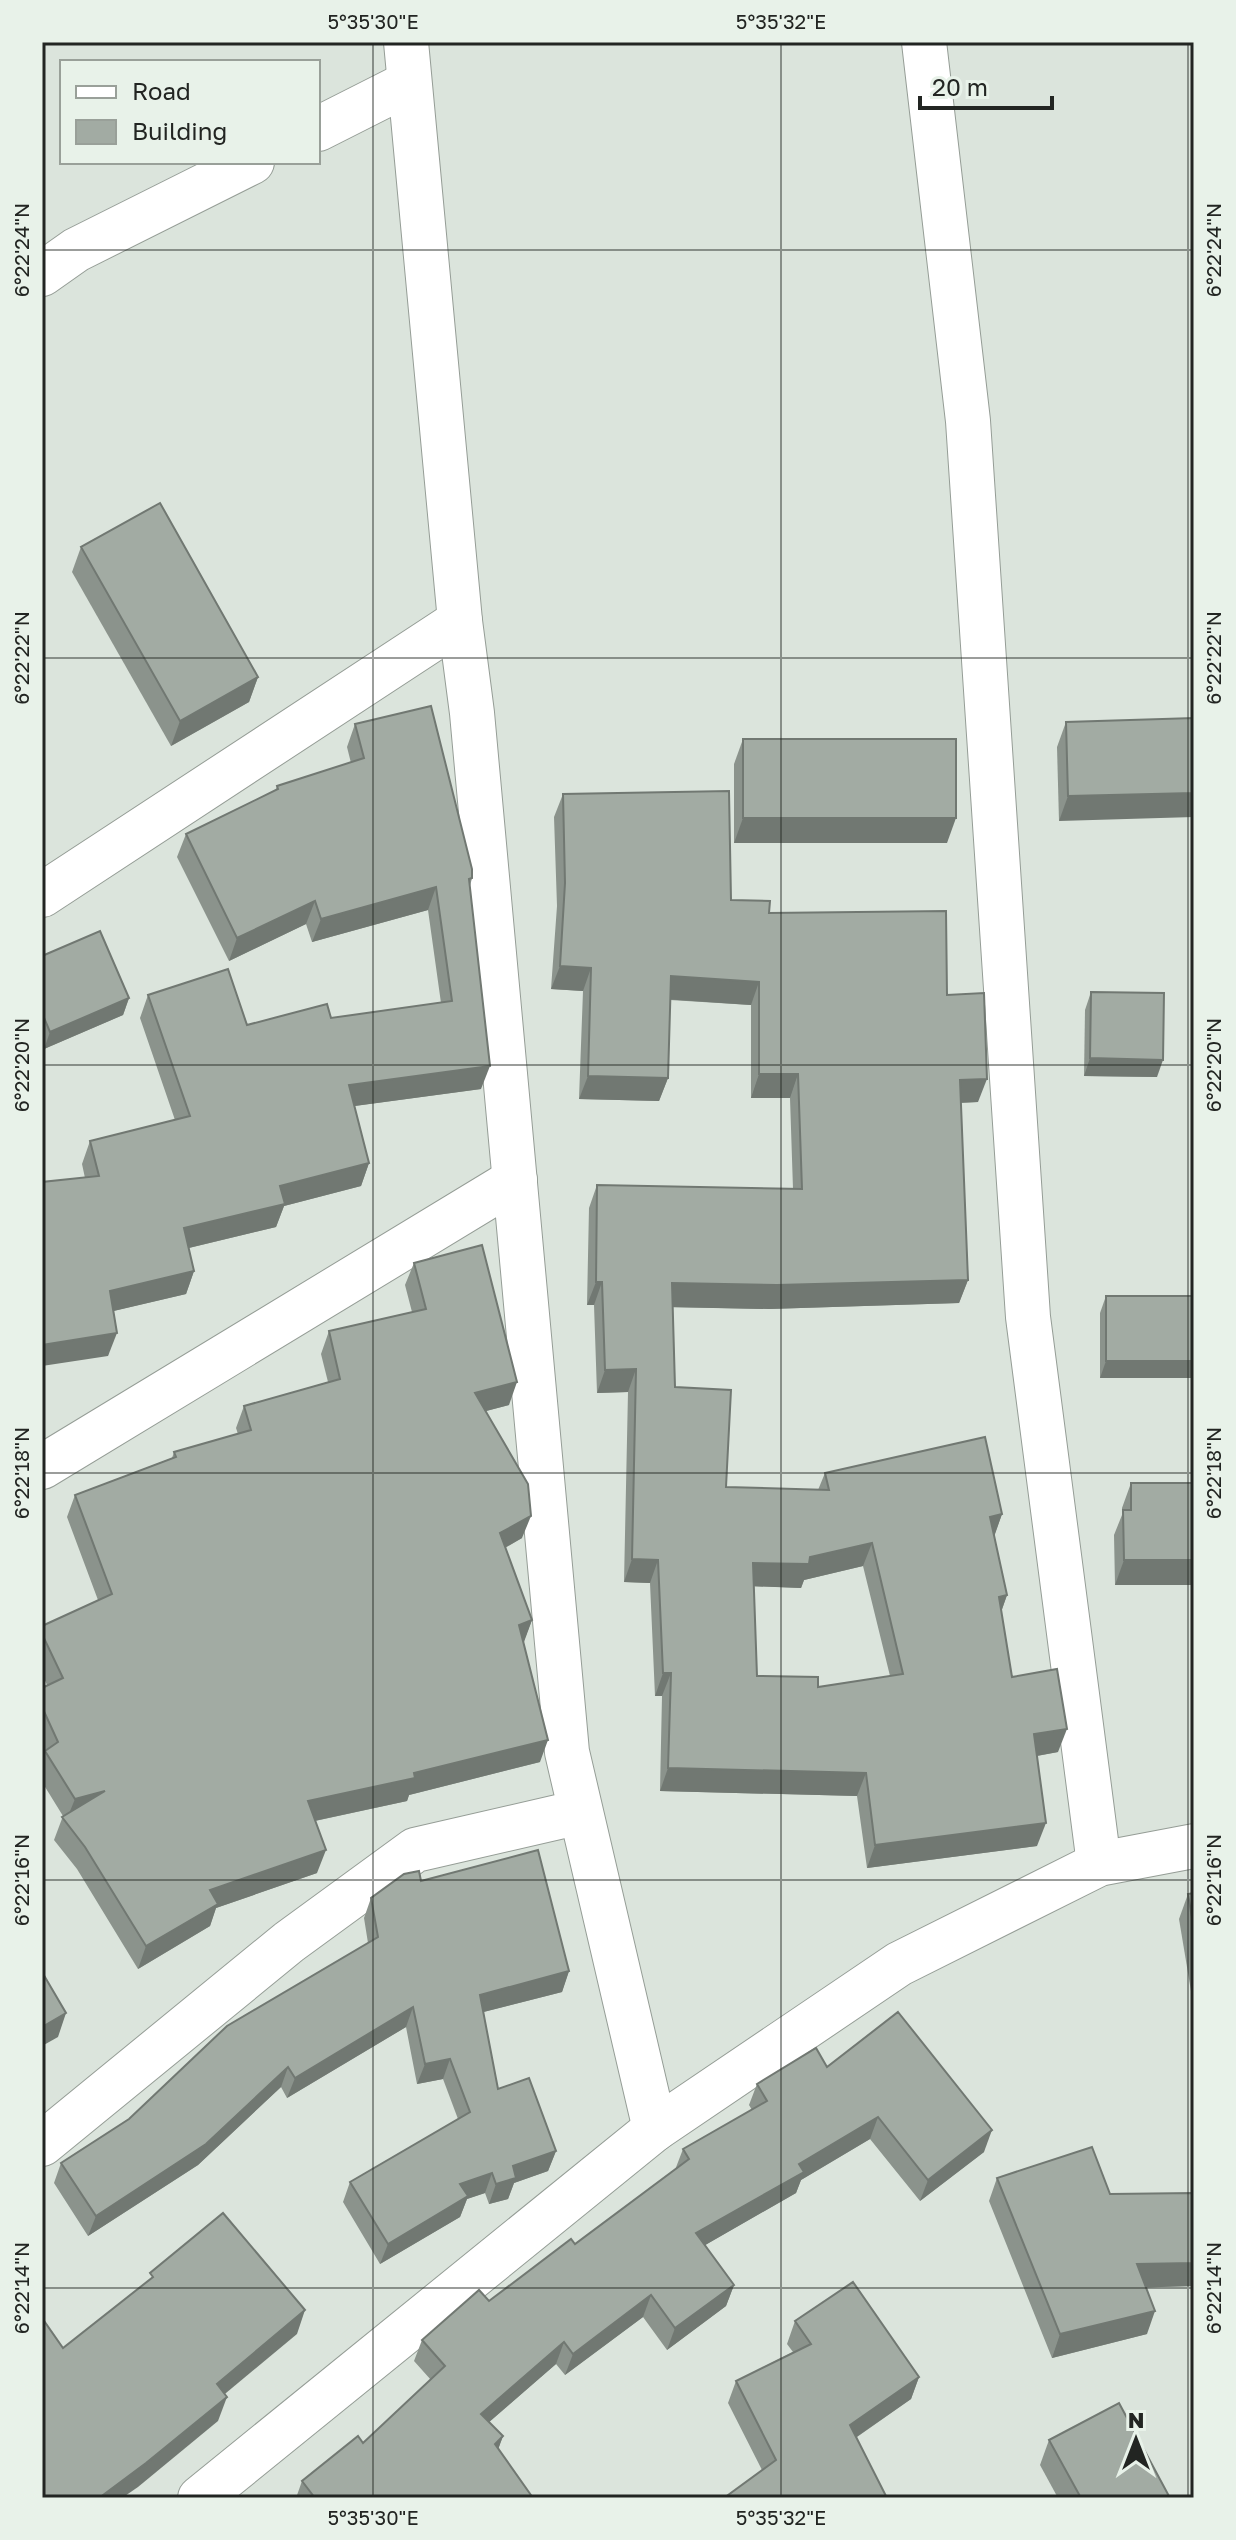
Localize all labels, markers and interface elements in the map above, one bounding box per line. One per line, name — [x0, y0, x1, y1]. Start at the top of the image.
text: 5°35'30"E — [327, 9, 419, 33]
text: 5°35'32"E — [736, 9, 826, 33]
legend — [60, 60, 320, 164]
scale bar — [920, 60, 1052, 110]
text: 20 m — [932, 72, 988, 101]
text: Road — [132, 76, 191, 105]
text: Building — [132, 116, 227, 145]
text: 6°22'24"N — [9, 203, 33, 297]
text: 6°22'24"N — [1201, 203, 1225, 297]
text: 6°22'22"N — [9, 611, 33, 705]
text: 6°22'22"N — [1201, 611, 1225, 705]
text: 6°22'20"N — [9, 1018, 33, 1112]
text: 6°22'20"N — [1201, 1018, 1225, 1112]
text: 6°22'18"N — [9, 1427, 33, 1519]
text: 6°22'18"N — [1201, 1427, 1225, 1519]
text: 6°22'16"N — [9, 1834, 33, 1926]
text: 6°22'16"N — [1201, 1834, 1225, 1926]
text: 6°22'14"N — [9, 2242, 33, 2334]
text: 6°22'14"N — [1201, 2242, 1225, 2334]
north arrow — [1096, 2400, 1176, 2480]
text: N — [1128, 2406, 1144, 2433]
text: 5°35'30"E — [327, 2505, 419, 2529]
text: 5°35'32"E — [736, 2505, 826, 2529]

